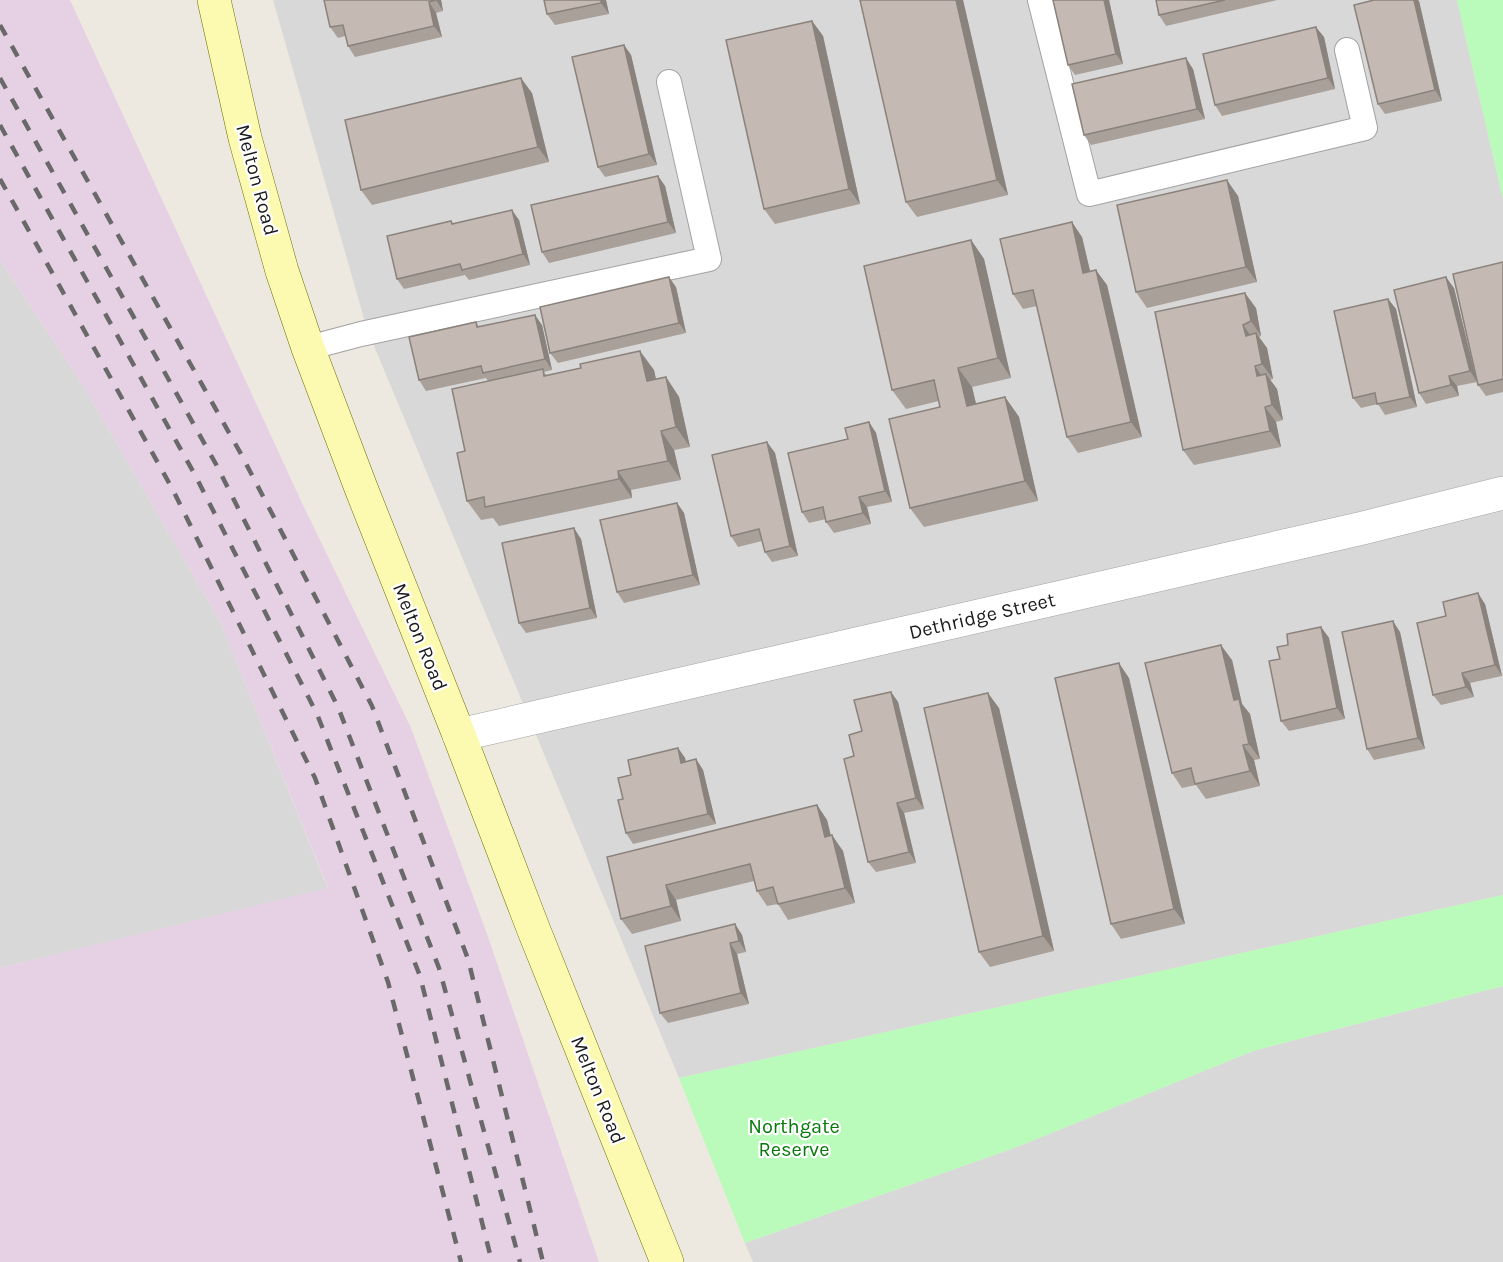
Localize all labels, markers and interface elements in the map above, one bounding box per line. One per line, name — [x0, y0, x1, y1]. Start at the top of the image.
street label: Melton Road — [231, 122, 283, 238]
street label: Melton Road — [388, 580, 452, 694]
street label: Dethridge Street — [907, 588, 1058, 644]
street label: Melton Road — [566, 1033, 630, 1147]
park label: Northgate Reserve — [748, 1115, 840, 1161]

